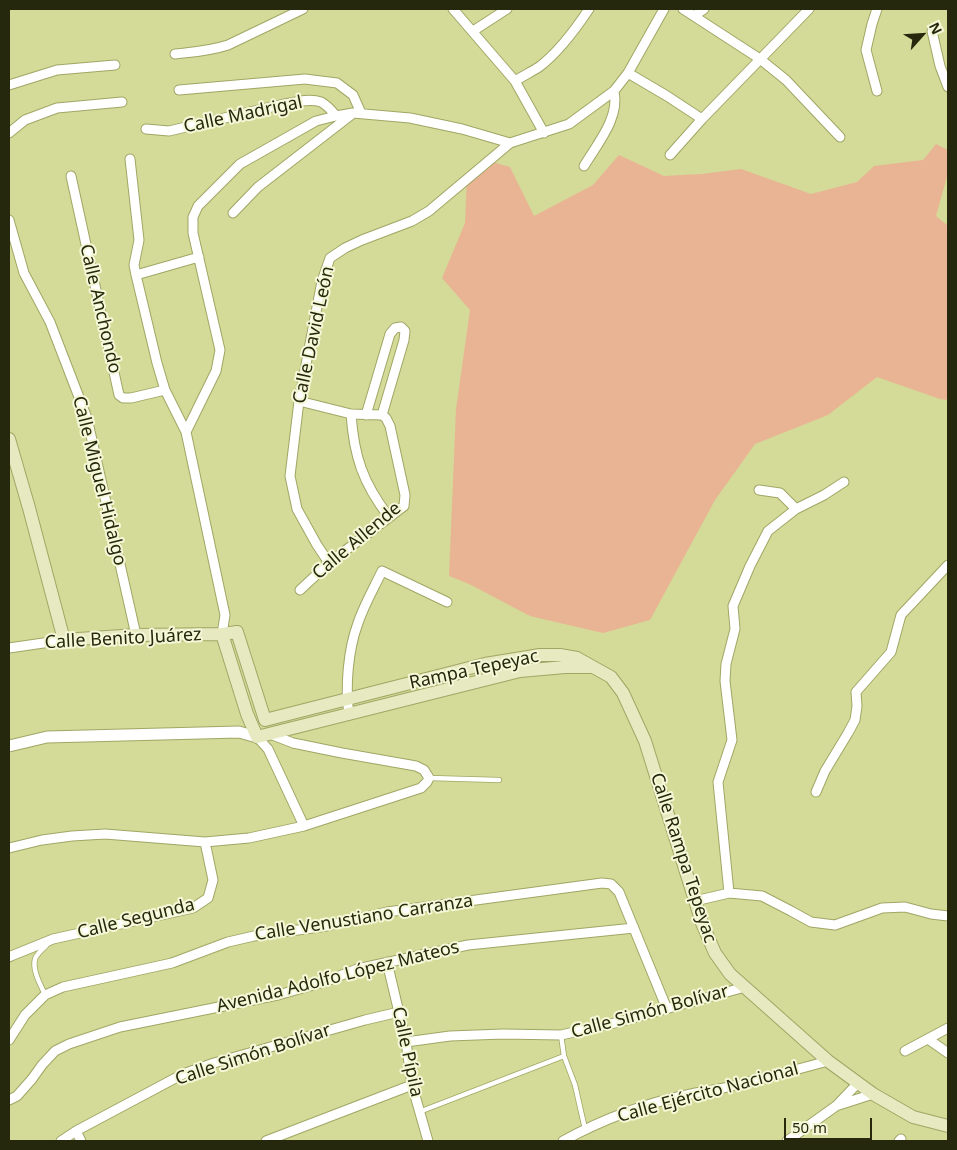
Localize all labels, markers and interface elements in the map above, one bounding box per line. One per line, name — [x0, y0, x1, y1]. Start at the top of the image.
north arrow — [897, 10, 947, 60]
text: N — [925, 19, 947, 37]
street label: Calle Madrigal — [182, 92, 304, 138]
street label: Calle Anchondo — [75, 242, 125, 376]
street label: Calle David León — [289, 264, 339, 406]
street label: Calle Miguel Hidalgo — [67, 394, 131, 568]
street label: Calle Allende — [308, 498, 406, 584]
street label: Calle Benito Juárez — [44, 624, 202, 654]
street label: Rampa Tepeyac — [407, 646, 541, 694]
street label: Calle Rampa Tepeyac — [645, 770, 721, 946]
street label: Calle Venustiano Carranza — [253, 890, 475, 946]
street label: Calle Segunda — [75, 894, 197, 944]
street label: Avenida Adolfo López Mateos — [214, 936, 462, 1018]
street label: Calle Simón Bolívar — [569, 981, 731, 1043]
street label: Calle Pípila — [387, 1005, 427, 1099]
street label: Calle Simón Bolívar — [173, 1020, 333, 1090]
street label: Calle Ejército Nacional — [615, 1058, 801, 1128]
scale bar — [787, 1108, 874, 1140]
text: 50 m — [792, 1117, 827, 1137]

